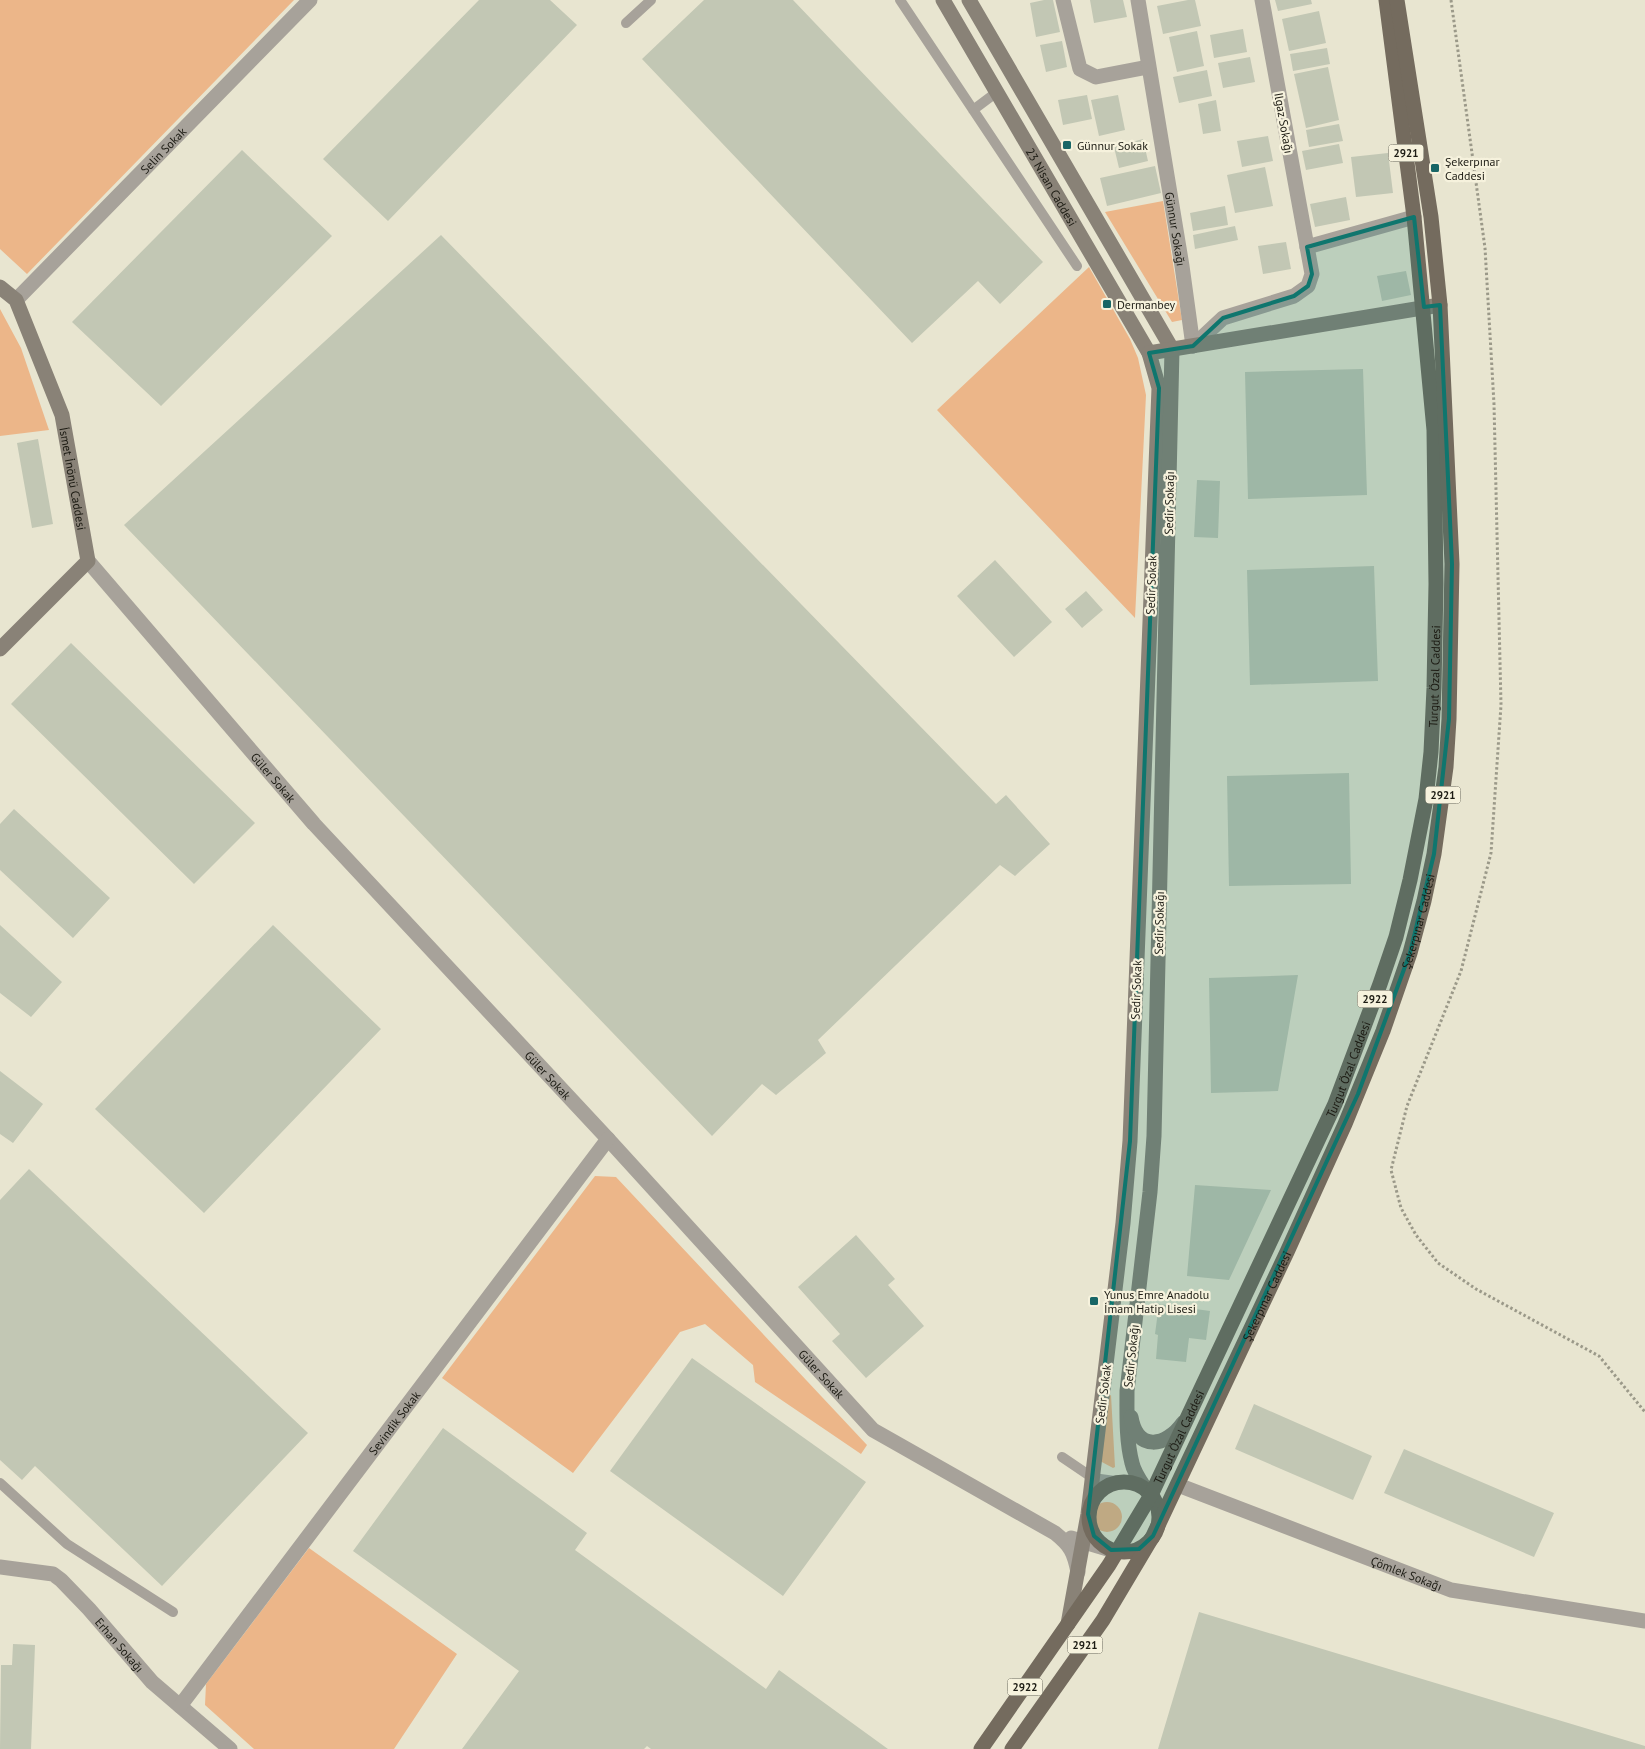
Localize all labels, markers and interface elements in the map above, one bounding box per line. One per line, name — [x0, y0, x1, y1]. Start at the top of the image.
street label: Ilgaz Sokağı — [1271, 91, 1297, 155]
street label: Selin Sokak — [137, 123, 189, 176]
place label: Günnur Sokak — [1077, 138, 1148, 153]
marker: Günnur Sokak — [1061, 139, 1073, 151]
road number: 2921 — [1388, 144, 1424, 162]
street label: 23 Nisan Caddesi — [1023, 145, 1081, 228]
place label: Şekerpınar Caddesi — [1445, 154, 1500, 183]
marker: Şekerpınar Caddesi — [1429, 162, 1441, 174]
street label: Günnur Sokağı — [1162, 191, 1189, 267]
place label: Dermanbey — [1117, 297, 1176, 312]
marker: Dermanbey — [1101, 298, 1113, 310]
street label: İsmet İnönü Caddesi — [57, 426, 90, 531]
street label: Sedir Sokağı — [1161, 471, 1177, 535]
street label: Sedir Sokak — [1142, 555, 1160, 615]
street label: Turgut Özal Caddesi — [1425, 625, 1443, 728]
street label: Güler Sokak — [248, 749, 299, 805]
road number: 2921 — [1426, 786, 1460, 804]
street label: Şekerpınar Caddesi — [1398, 872, 1437, 971]
street label: Sedir Sokağı — [1151, 891, 1167, 955]
street label: Sedir Sokak — [1127, 960, 1145, 1020]
road number: 2922 — [1358, 991, 1392, 1008]
street label: Turgut Özal Caddesi — [1322, 1019, 1373, 1120]
street label: Güler Sokak — [522, 1047, 575, 1103]
street label: Şekerpınar Caddesi — [1239, 1249, 1294, 1343]
place label: Yunus Emre Anadolu İmam Hatip Lisesi — [1104, 1287, 1209, 1316]
marker: Yunus Emre Anadolu İmam Hatip Lisesi — [1088, 1295, 1100, 1307]
street label: Sedir Sokağı — [1120, 1324, 1142, 1388]
street label: Güler Sokak — [796, 1346, 848, 1401]
street label: Sedir Sokak — [1092, 1363, 1114, 1425]
street label: Sevindik Sokak — [365, 1387, 423, 1458]
street label: Turgut Özal Caddesi — [1150, 1387, 1207, 1486]
street label: Çömlek Sokağı — [1369, 1552, 1444, 1593]
street label: Erhan Sokağı — [92, 1614, 147, 1675]
road number: 2921 — [1068, 1636, 1102, 1654]
road number: 2922 — [1008, 1678, 1042, 1695]

